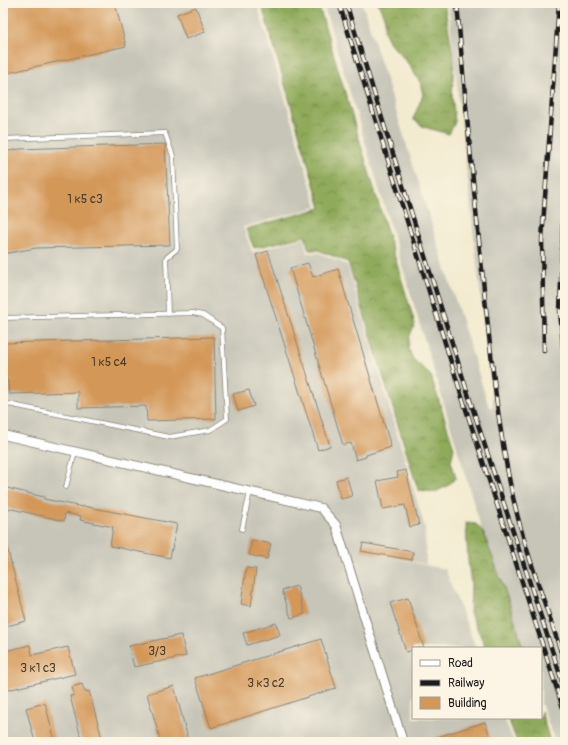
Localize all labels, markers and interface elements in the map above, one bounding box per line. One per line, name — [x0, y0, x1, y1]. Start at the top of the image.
house number: 1 к5 с3 — [67, 192, 103, 207]
house number: 1 к5 с4 — [91, 355, 127, 370]
house number: 3/3 — [148, 644, 166, 659]
legend — [412, 647, 542, 719]
text: Road — [448, 656, 473, 671]
house number: 3 к1 с3 — [20, 661, 56, 676]
house number: 3 к3 с2 — [247, 676, 285, 691]
text: Railway — [448, 676, 484, 691]
text: Building — [448, 696, 487, 711]

